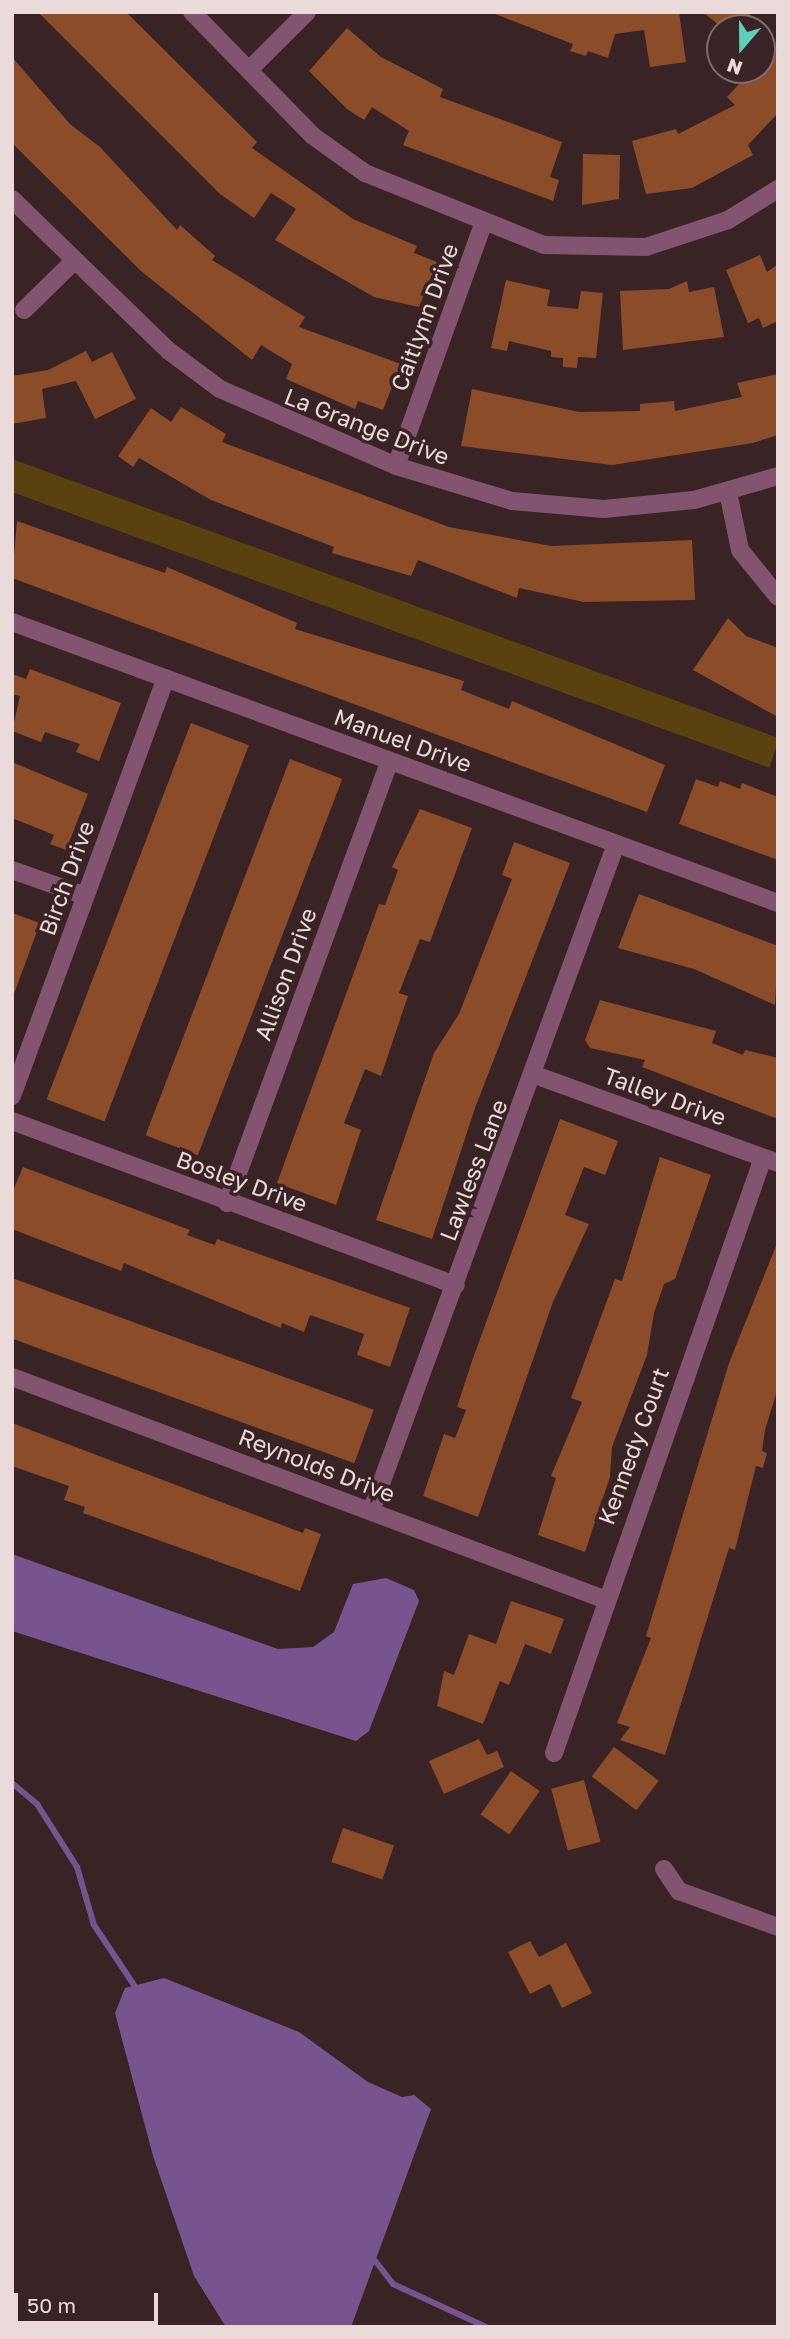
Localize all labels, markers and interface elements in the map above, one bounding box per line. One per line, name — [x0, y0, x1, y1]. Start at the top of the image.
north arrow — [706, 14, 776, 84]
text: N — [724, 54, 745, 81]
street label: Caitlynn Drive — [385, 240, 463, 394]
street label: La Grange Drive — [281, 382, 453, 470]
street label: Manuel Drive — [330, 702, 476, 778]
street label: Birch Drive — [33, 817, 99, 939]
street label: Allison Drive — [248, 904, 322, 1044]
street label: Talley Drive — [600, 1061, 730, 1131]
street label: Lawless Lane — [433, 1095, 513, 1245]
street label: Bosley Drive — [173, 1145, 311, 1217]
street label: Kennedy Court — [592, 1364, 674, 1528]
street label: Reynolds Drive — [235, 1422, 399, 1508]
scale bar — [18, 2280, 161, 2324]
text: 50 m — [27, 2292, 76, 2318]

